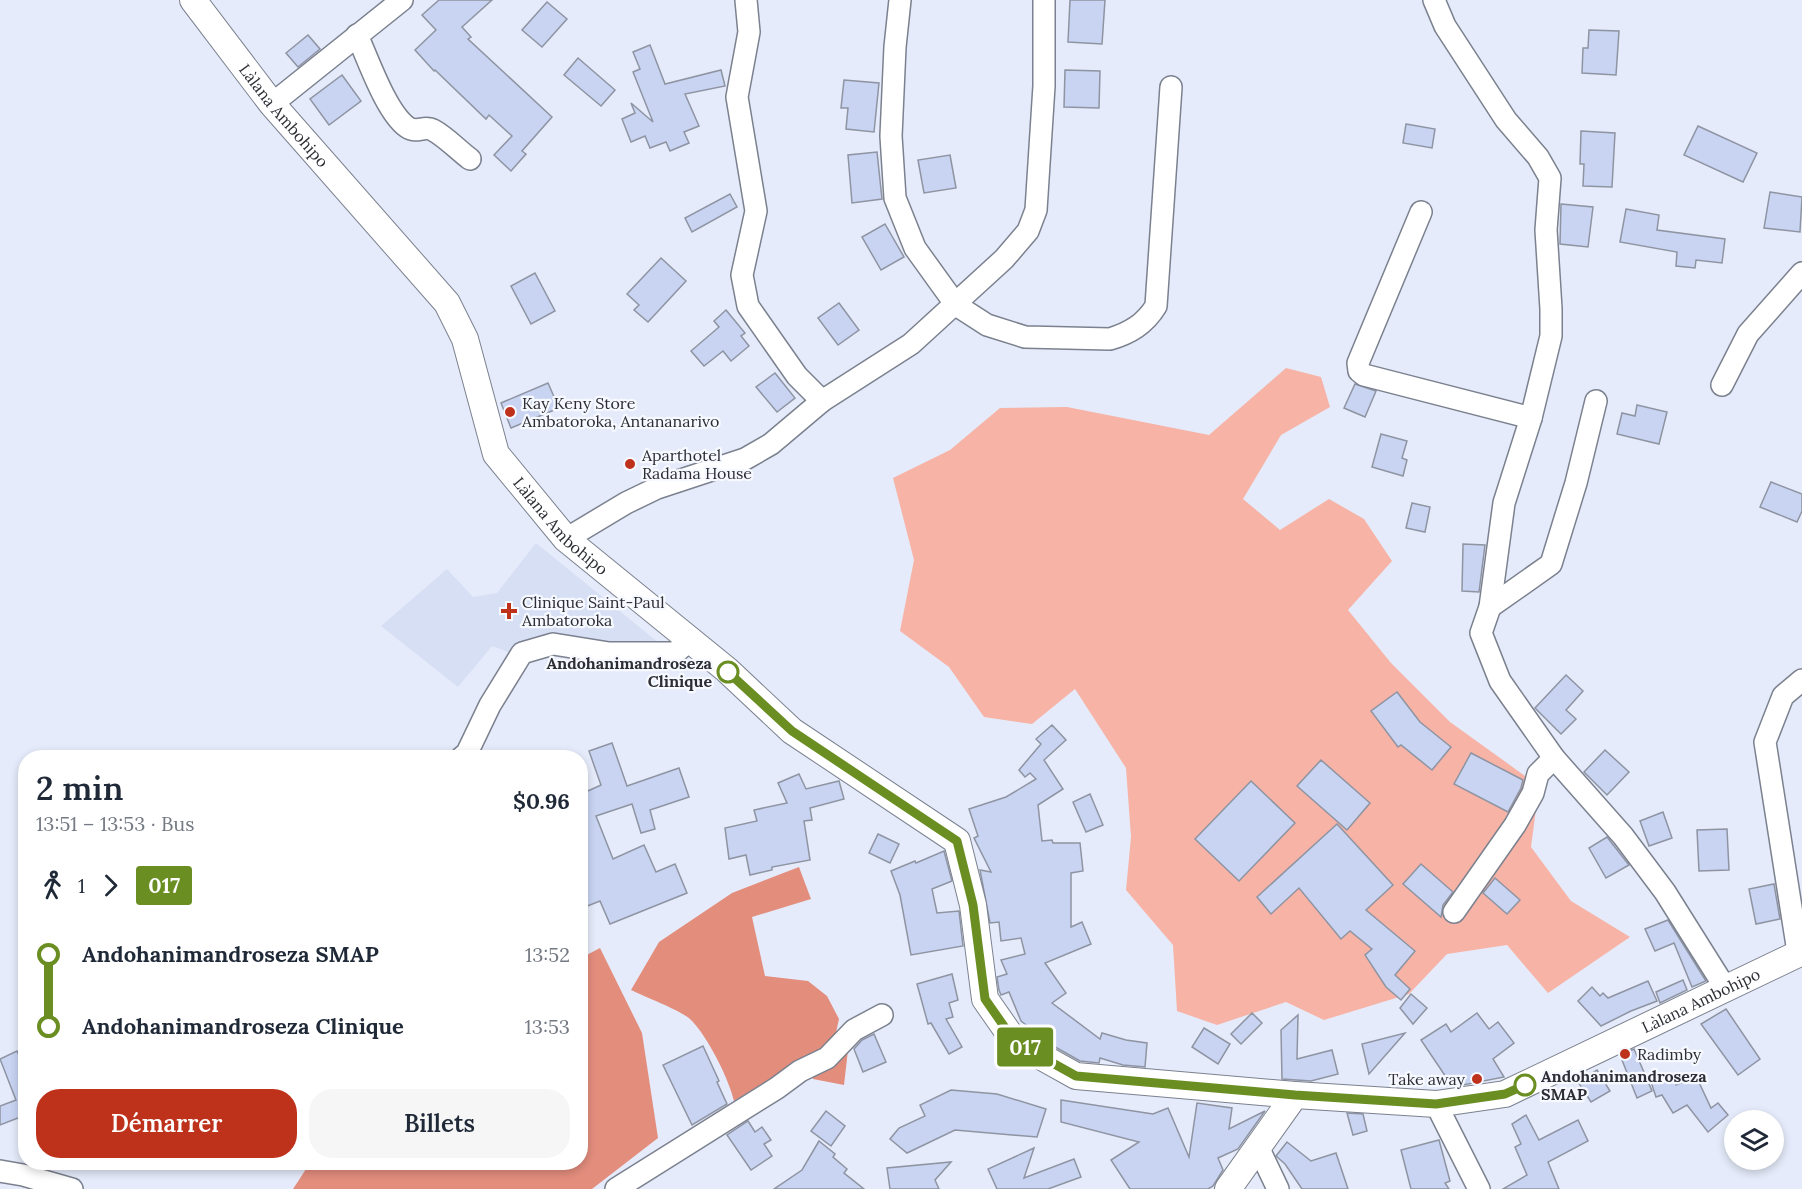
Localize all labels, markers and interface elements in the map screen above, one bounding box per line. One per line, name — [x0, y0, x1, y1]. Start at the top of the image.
street label: Làlana Ambohipo — [235, 60, 333, 171]
place label: Kay Keny Store Ambatoroka, Antananarivo — [521, 393, 719, 431]
marker: Kay Keny Store Ambatoroka, Antananarivo — [503, 405, 517, 419]
place label: Aparthotel Radama House — [641, 445, 752, 483]
marker: Aparthotel Radama House — [623, 457, 637, 471]
street label: Làlana Ambohipo — [509, 473, 612, 579]
place label: Clinique Saint-Paul Ambatoroka — [521, 592, 665, 630]
marker: Clinique Saint-Paul Ambatoroka — [500, 602, 518, 620]
place label: Andohanimandroseza Clinique — [546, 653, 713, 691]
marker: Andohanimandroseza Clinique — [717, 661, 739, 683]
text: 2 min — [36, 767, 123, 809]
text: $0.96 — [513, 787, 570, 815]
text: 13:51 – 13:53 · Bus — [36, 811, 194, 836]
icon: walk — [36, 869, 69, 902]
icon: forward — [94, 869, 127, 902]
text: 017 — [148, 872, 180, 899]
text: 1 — [78, 873, 85, 898]
text: Andohanimandroseza SMAP — [82, 940, 379, 968]
text: 13:52 — [525, 942, 570, 967]
street label: Làlana Ambohipo — [1638, 964, 1763, 1037]
text: Andohanimandroseza Clinique — [82, 1012, 404, 1040]
text: 13:53 — [525, 1014, 570, 1039]
line badge: 017 — [990, 1028, 1060, 1066]
text: 017 — [1009, 1034, 1041, 1061]
place label: Radimby — [1637, 1044, 1702, 1064]
marker: Radimby — [1618, 1047, 1632, 1061]
place label: Andohanimandroseza SMAP — [1541, 1066, 1707, 1104]
place label: Take away — [1388, 1069, 1466, 1089]
marker: Take away — [1470, 1072, 1484, 1086]
marker: Andohanimandroseza SMAP — [1514, 1074, 1536, 1096]
button: Démarrer — [36, 1089, 297, 1158]
button: Billets — [309, 1089, 570, 1158]
map controls — [1724, 1110, 1784, 1170]
button: layers — [1724, 1110, 1784, 1170]

